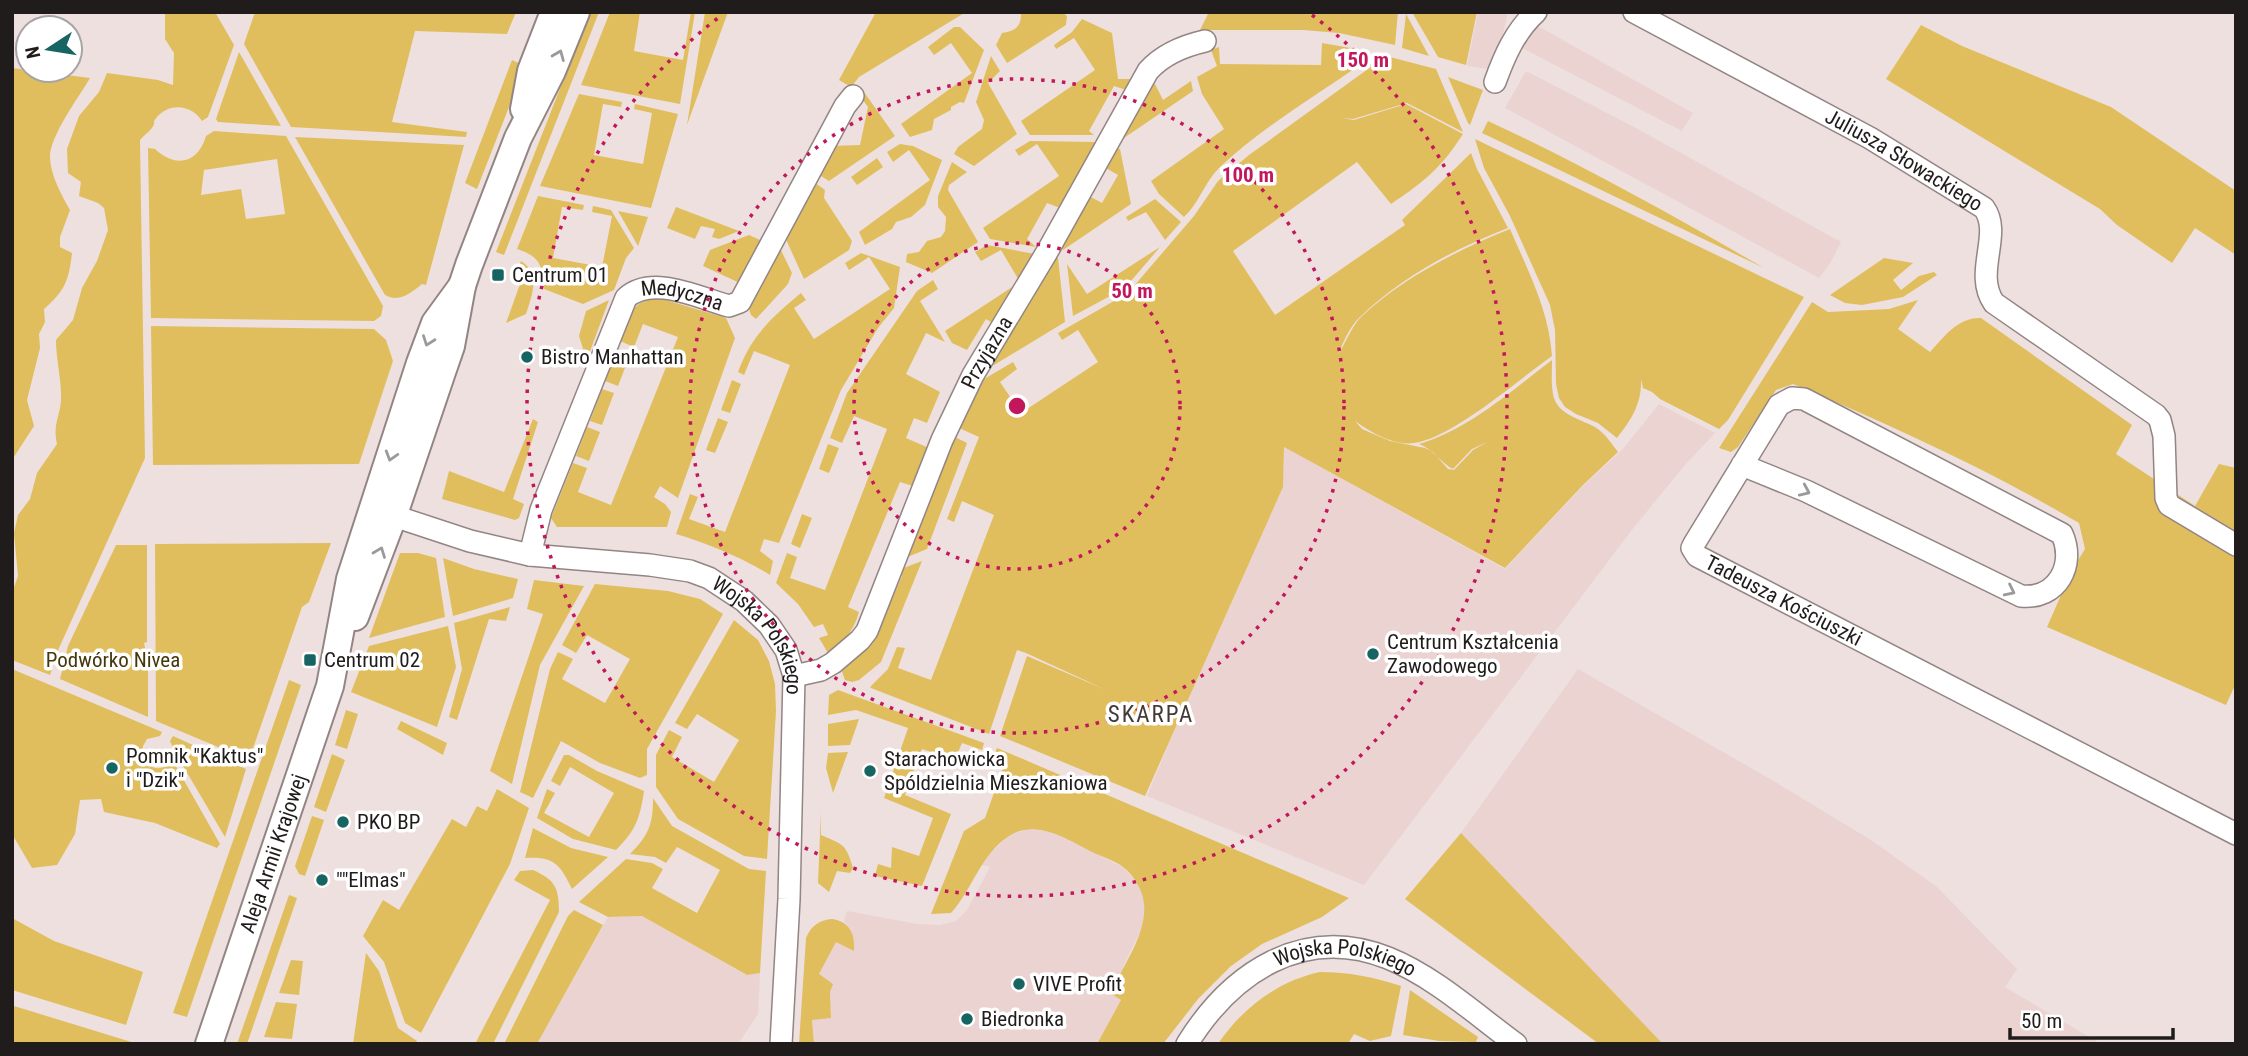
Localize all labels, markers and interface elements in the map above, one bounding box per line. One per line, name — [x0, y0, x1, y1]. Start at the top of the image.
north arrow — [14, 14, 84, 84]
text: N — [20, 44, 45, 61]
text: 150 m — [1337, 48, 1389, 72]
one-way arrow — [550, 50, 564, 62]
street label: Juliusza Słowackiego — [1821, 104, 1987, 216]
text: 100 m — [1222, 163, 1274, 187]
place label: Centrum 01 — [512, 263, 608, 287]
marker: Centrum 01 — [490, 267, 506, 283]
street label: Medyczna — [639, 275, 726, 316]
text: 50 m — [1111, 279, 1153, 303]
street label: Przyjazna — [956, 312, 1018, 393]
one-way arrow — [423, 335, 437, 347]
place label: Bistro Manhattan — [541, 345, 684, 369]
marker: Bistro Manhattan — [519, 349, 535, 365]
centre of rings — [1005, 394, 1029, 418]
one-way arrow — [384, 449, 399, 461]
one-way arrow — [1798, 483, 1810, 497]
one-way arrow — [372, 547, 386, 559]
street label: Tadeusza Kościuszki — [1701, 550, 1866, 651]
street label: Wojska Polskiego — [708, 571, 806, 695]
one-way arrow — [2003, 582, 2015, 596]
place label: Centrum Kształcenia Zawodowego — [1387, 630, 1559, 678]
marker: Centrum Kształcenia Zawodowego — [1365, 646, 1381, 662]
park label: Podwórko Nivea — [46, 648, 180, 672]
place label: Centrum 02 — [324, 648, 420, 672]
marker: Centrum 02 — [302, 652, 318, 668]
district label: SKARPA — [1108, 701, 1194, 728]
place label: Pomnik "Kaktus" i "Dzik" — [126, 744, 264, 792]
place label: Starachowicka Spóldzielnia Mieszkaniowa — [884, 747, 1108, 795]
marker: Pomnik "Kaktus" i "Dzik" — [104, 760, 120, 776]
marker: Starachowicka Spóldzielnia Mieszkaniowa — [862, 763, 878, 779]
street label: Aleja Armii Krajowej — [235, 771, 311, 936]
place label: PKO BP — [357, 810, 420, 834]
marker: PKO BP — [335, 814, 351, 830]
place label: ""Elmas" — [336, 868, 406, 892]
marker: ""Elmas" — [314, 872, 330, 888]
street label: Wojska Polskiego — [1270, 935, 1420, 981]
place label: VIVE Profit — [1033, 972, 1122, 996]
marker: VIVE Profit — [1011, 976, 1027, 992]
scale bar — [2010, 996, 2173, 1040]
place label: Biedronka — [981, 1007, 1064, 1031]
text: 50 m — [2021, 1009, 2062, 1033]
marker: Biedronka — [959, 1011, 975, 1027]

